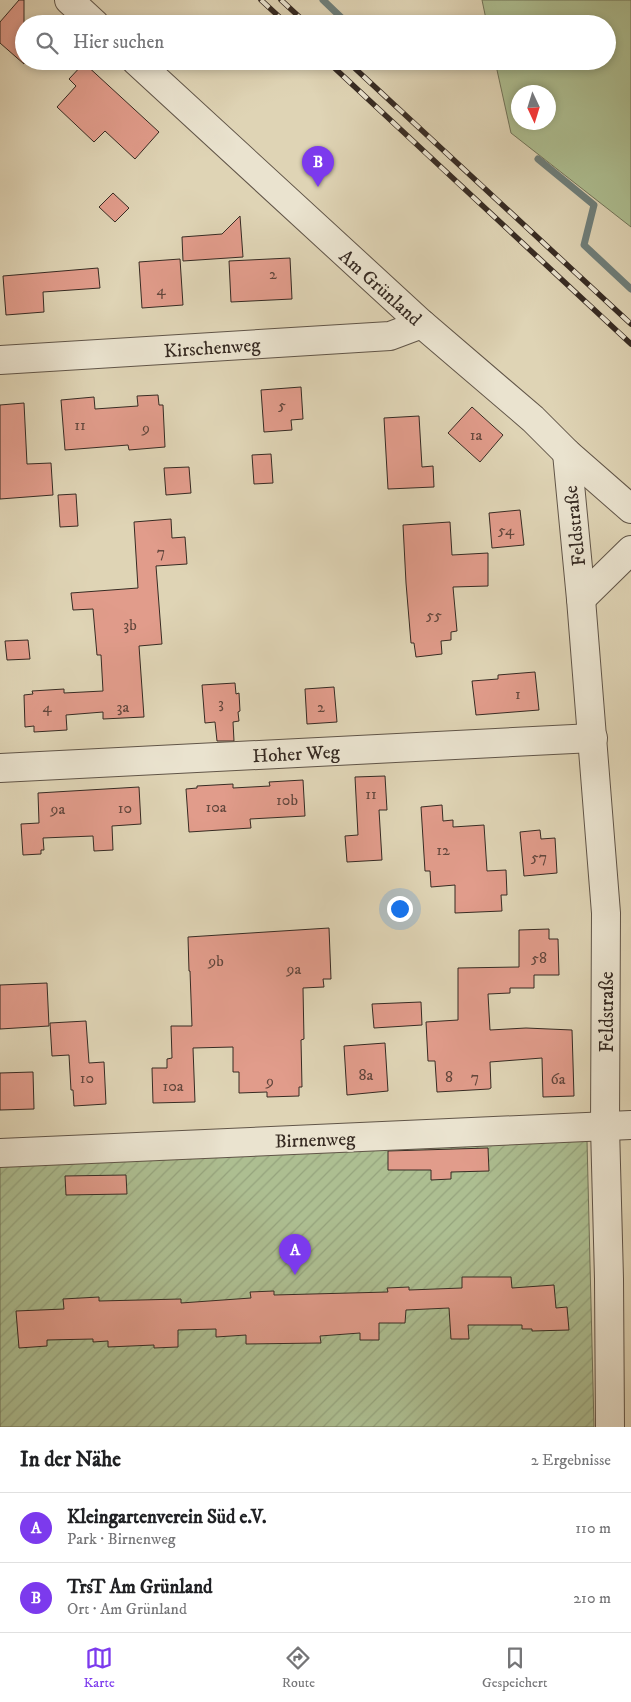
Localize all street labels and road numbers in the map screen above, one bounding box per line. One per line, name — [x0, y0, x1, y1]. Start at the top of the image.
street label: Am Grünland — [334, 245, 426, 331]
street label: Kirschenweg — [163, 334, 262, 363]
street label: Feldstraße — [560, 484, 591, 567]
street label: Hoher Weg — [252, 741, 341, 768]
street label: Feldstraße — [596, 971, 619, 1053]
street label: Birnenweg — [274, 1128, 357, 1153]

